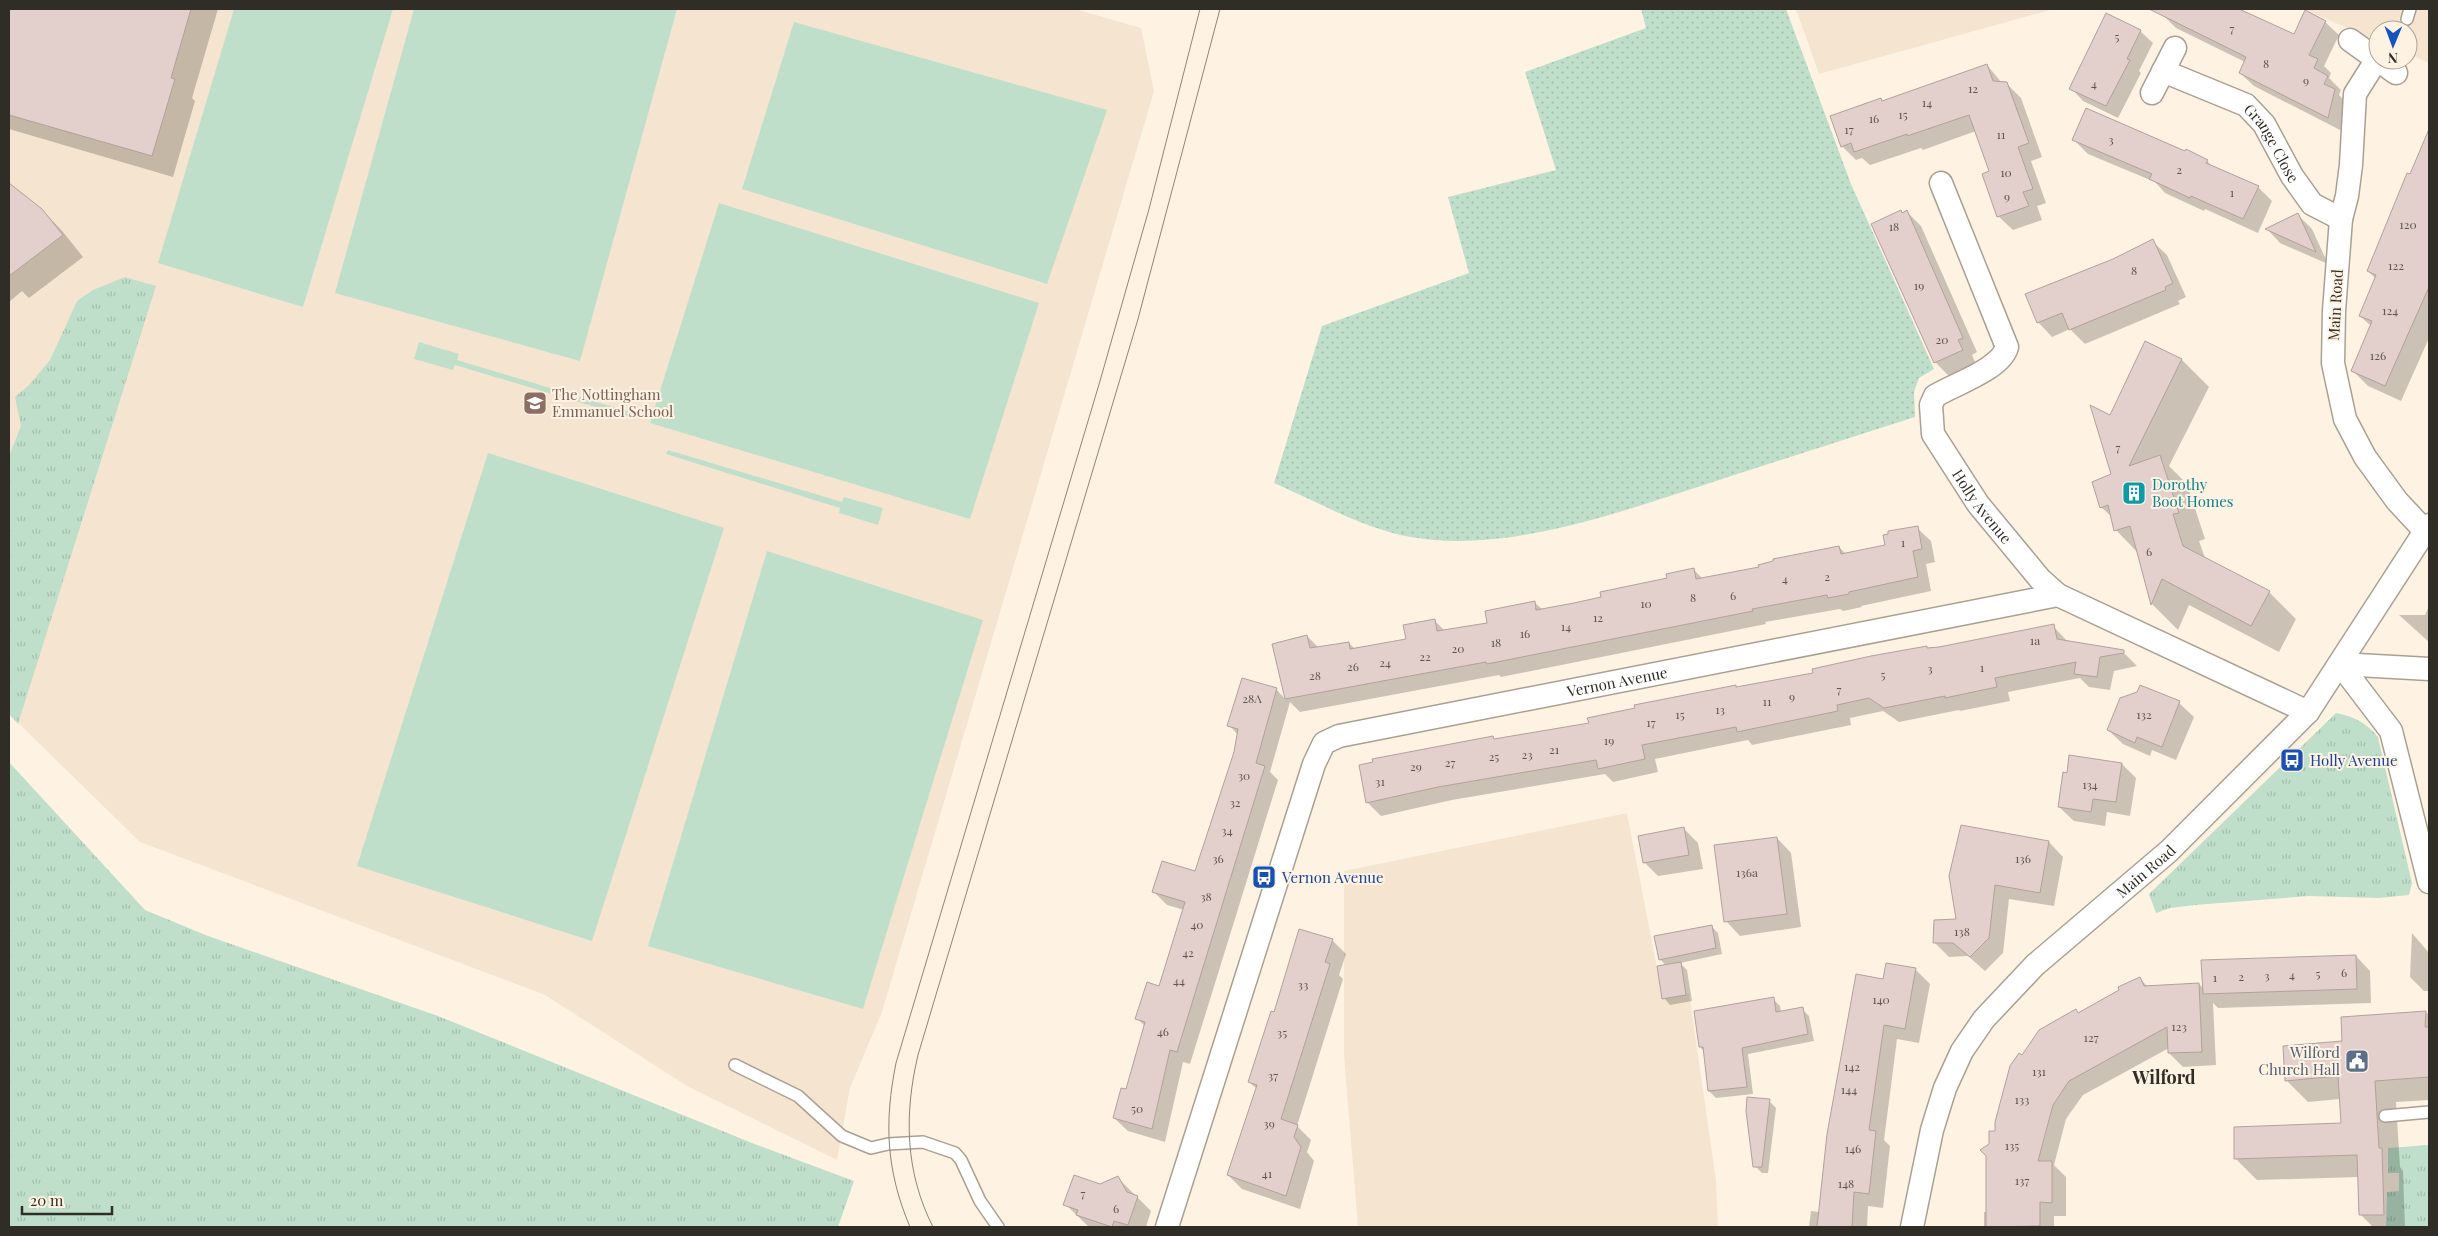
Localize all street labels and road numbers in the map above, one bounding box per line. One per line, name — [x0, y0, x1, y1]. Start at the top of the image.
street label: Grange Close — [2240, 99, 2304, 187]
street label: Main Road — [2323, 268, 2347, 341]
street label: Holly Avenue — [1948, 465, 2016, 547]
street label: Vernon Avenue — [1564, 662, 1669, 701]
street label: Main Road — [2112, 840, 2180, 902]

